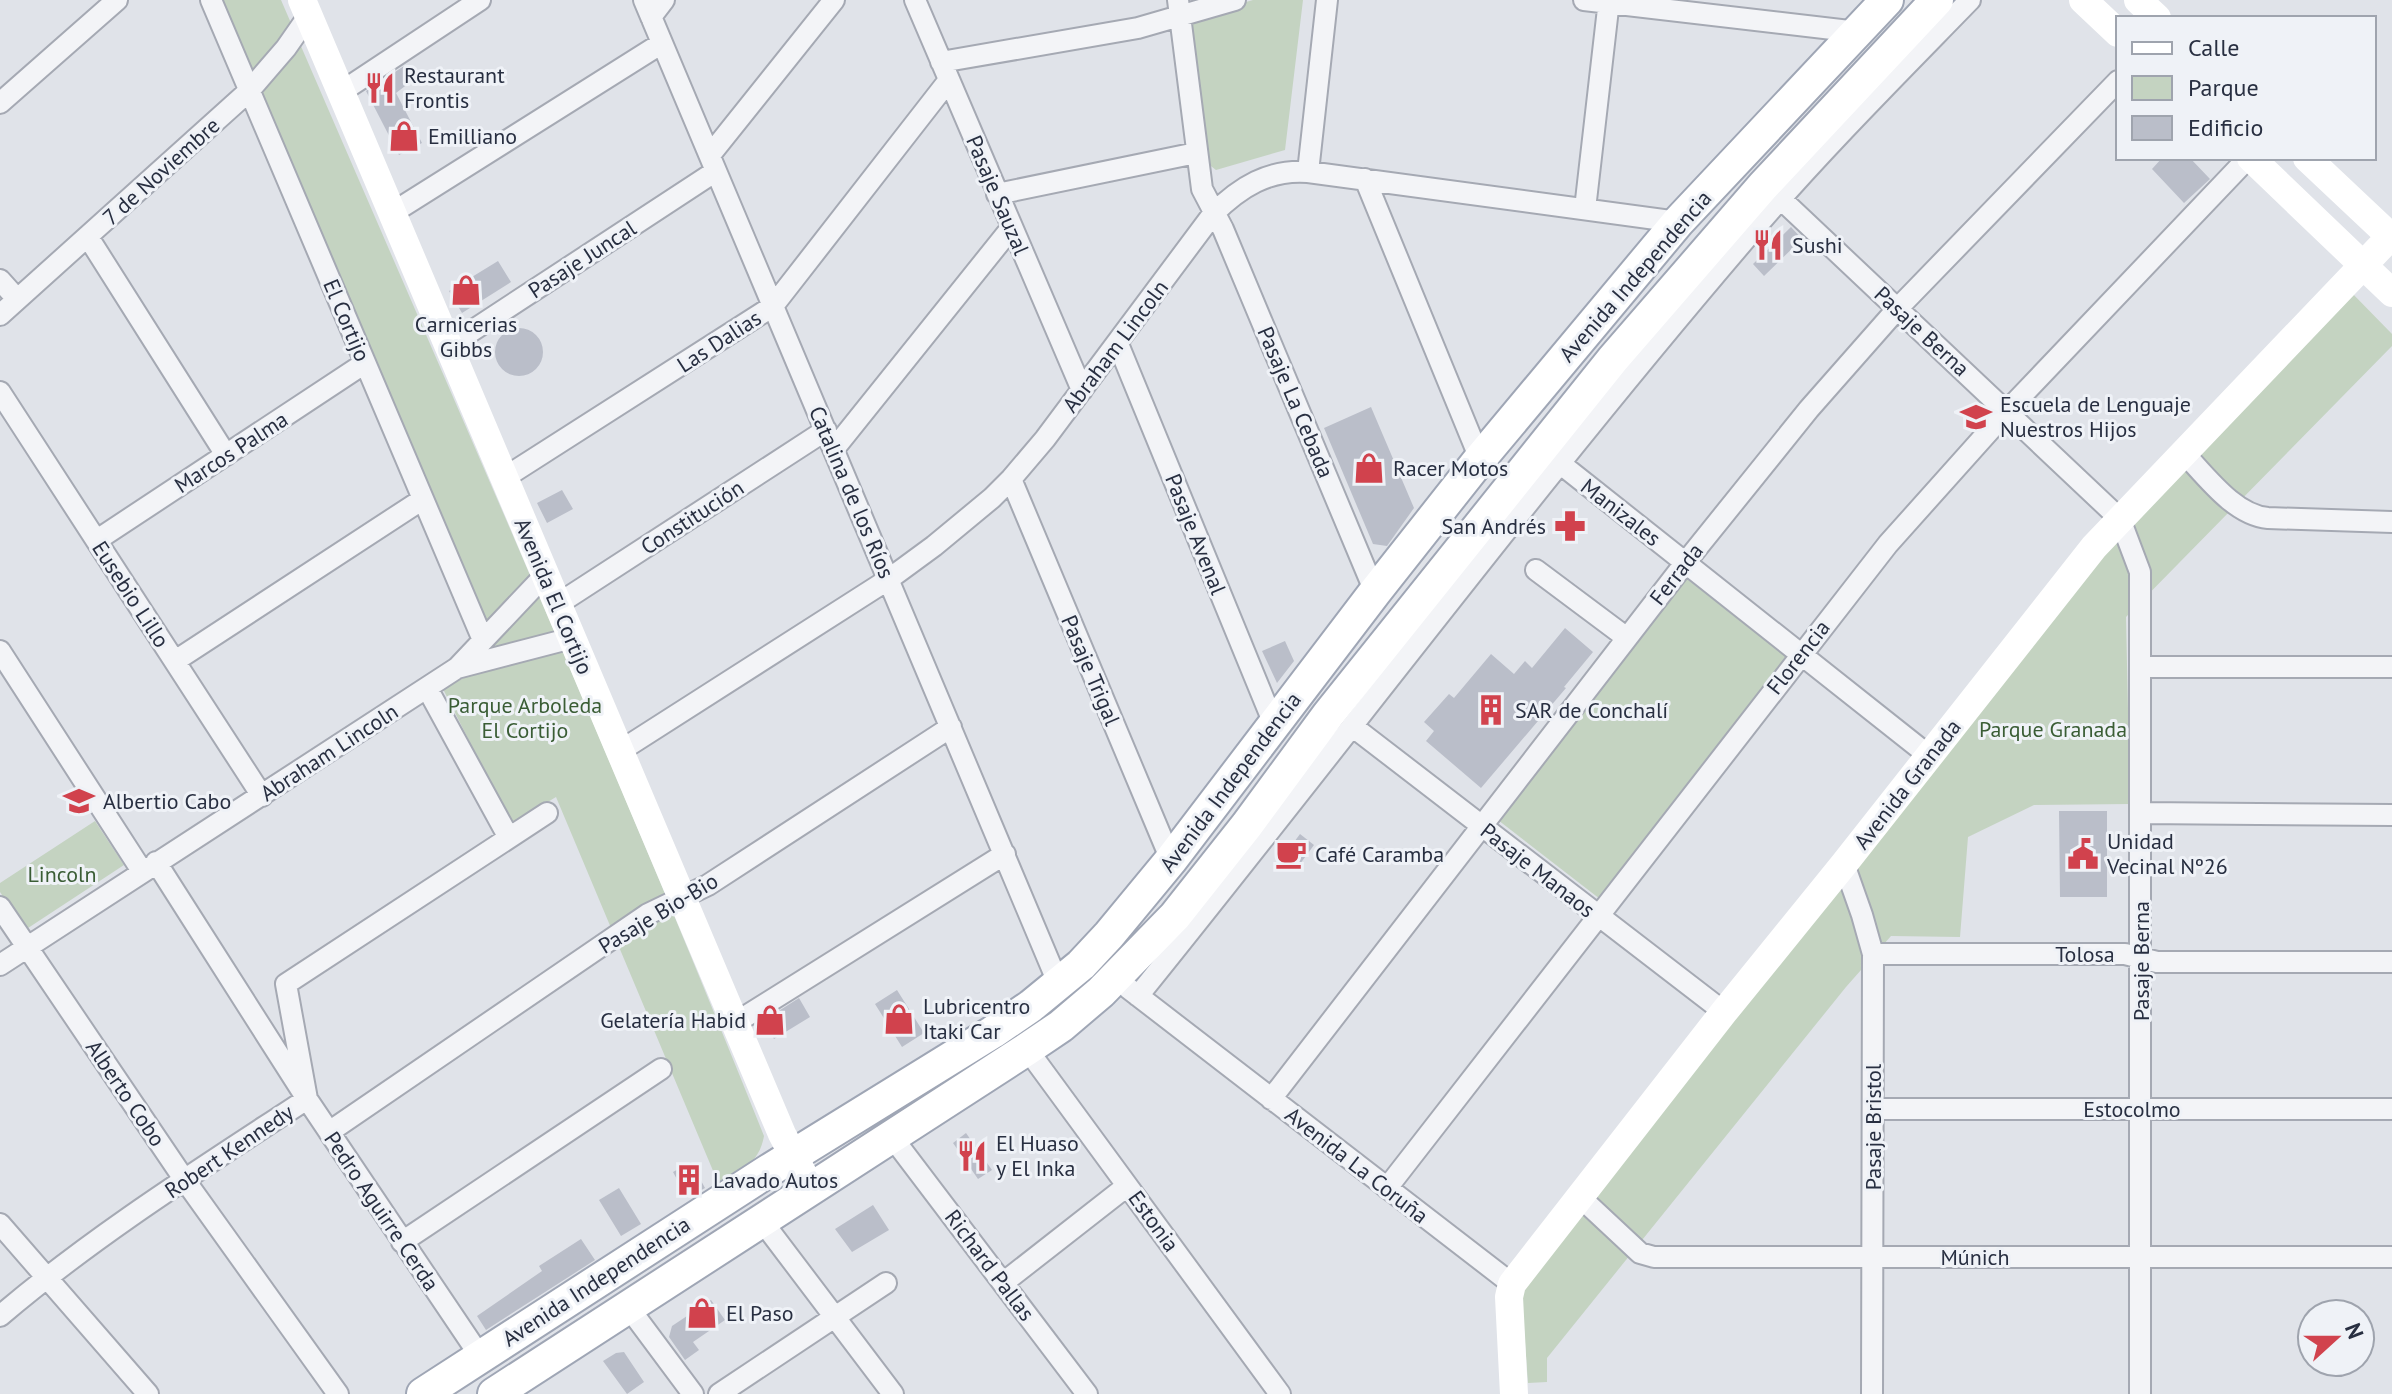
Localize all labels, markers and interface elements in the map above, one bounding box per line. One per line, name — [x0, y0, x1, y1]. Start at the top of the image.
legend — [2116, 16, 2376, 160]
text: Calle — [2188, 32, 2239, 63]
place label: Restaurant Frontis — [404, 61, 505, 114]
restaurant icon: Restaurant Frontis — [363, 71, 397, 105]
text: Parque — [2188, 72, 2259, 103]
street label: 7 de Noviembre — [97, 111, 225, 231]
text: Edificio — [2188, 112, 2263, 143]
shop icon: Emilliano — [387, 119, 421, 153]
place label: Emilliano — [428, 122, 517, 150]
street label: Pasaje Sauzal — [960, 131, 1036, 260]
street label: Avenida Independencia — [1553, 184, 1717, 368]
street label: Pasaje Juncal — [523, 213, 642, 304]
restaurant icon: Sushi — [1751, 228, 1785, 262]
place label: Sushi — [1792, 231, 1843, 259]
shop icon: Carnicerias Gibbs — [449, 273, 483, 307]
street label: Abraham Lincoln — [1056, 274, 1174, 418]
street label: El Cortijo — [317, 275, 377, 365]
street label: Pasaje Berna — [1869, 280, 1975, 382]
street label: Las Dalias — [672, 303, 766, 379]
place label: Carnicerias Gibbs — [415, 310, 517, 363]
street label: Pasaje La Cebada — [1252, 322, 1340, 482]
place label: Escuela de Lenguaje Nuestros Hijos — [2000, 390, 2191, 443]
school or university icon: Escuela de Lenguaje Nuestros Hijos — [1959, 400, 1993, 434]
street label: Catalina de los Ríos — [803, 402, 901, 582]
street label: Marcos Palma — [169, 405, 293, 499]
shop icon: Racer Motos — [1352, 451, 1386, 485]
place label: Racer Motos — [1393, 454, 1508, 482]
street label: Pasaje Avenal — [1159, 469, 1233, 599]
street label: Manizales — [1575, 472, 1667, 552]
street label: Constitución — [635, 473, 749, 561]
pharmacy icon: San Andrés — [1553, 509, 1587, 543]
place label: San Andrés — [1442, 512, 1546, 540]
street label: Avenida El Cortijo — [508, 514, 600, 678]
street label: Eusebio Lillo — [86, 535, 176, 653]
street label: Ferrada — [1643, 537, 1709, 611]
street label: Pasaje Trigal — [1055, 611, 1127, 730]
street label: Florencia — [1760, 614, 1836, 700]
street label: Avenida Independencia — [1153, 686, 1307, 878]
park label: Parque Arboleda El Cortijo — [448, 691, 602, 744]
building icon: SAR de Conchalí — [1474, 693, 1508, 727]
place label: SAR de Conchalí — [1515, 696, 1668, 724]
street label: Abraham Lincoln — [255, 697, 403, 807]
street label: Avenida Granada — [1847, 713, 1967, 855]
park label: Parque Granada — [1979, 715, 2127, 743]
school or university icon: Albertio Cabo — [62, 784, 96, 818]
place label: Albertio Cabo — [103, 787, 231, 815]
street label: Pasaje Manaos — [1475, 817, 1601, 923]
place label: Unidad Vecinal Nº26 — [2106, 827, 2228, 880]
cafe icon: Café Caramba — [1274, 837, 1308, 871]
public building icon: Unidad Vecinal Nº26 — [2066, 837, 2100, 871]
place label: Café Caramba — [1315, 840, 1444, 868]
park label: Lincoln — [28, 860, 96, 888]
street label: Pasaje Bio-Bio — [593, 866, 723, 960]
street label: Pasaje Berna — [2127, 901, 2155, 1021]
street label: Tolosa — [2055, 940, 2115, 968]
place label: Lubricentro Itaki Car — [923, 992, 1030, 1045]
shop icon: Lubricentro Itaki Car — [882, 1002, 916, 1036]
shop icon: Gelatería Habid — [753, 1003, 787, 1037]
place label: Gelatería Habid — [600, 1006, 746, 1034]
street label: Alberto Cobo — [80, 1034, 172, 1152]
street label: Pasaje Bristol — [1859, 1063, 1887, 1190]
street label: Estocolmo — [2083, 1095, 2181, 1123]
street label: Robert Kennedy — [159, 1097, 299, 1204]
street label: Avenida La Coruña — [1280, 1100, 1434, 1230]
street label: Pedro Aguirre Cerda — [318, 1126, 446, 1296]
place label: El Huaso y El Inka — [996, 1129, 1079, 1182]
restaurant icon: El Huaso y El Inka — [955, 1139, 989, 1173]
building icon: Lavado Autos — [672, 1163, 706, 1197]
place label: Lavado Autos — [713, 1166, 838, 1194]
street label: Estonia — [1122, 1185, 1186, 1257]
street label: Richard Pallas — [939, 1204, 1041, 1326]
street label: Avenida Independencia — [497, 1210, 695, 1352]
street label: Múnich — [1940, 1243, 2010, 1271]
shop icon: El Paso — [685, 1296, 719, 1330]
north arrow — [2296, 1298, 2376, 1378]
place label: El Paso — [726, 1299, 794, 1327]
text: N — [2339, 1319, 2370, 1343]

